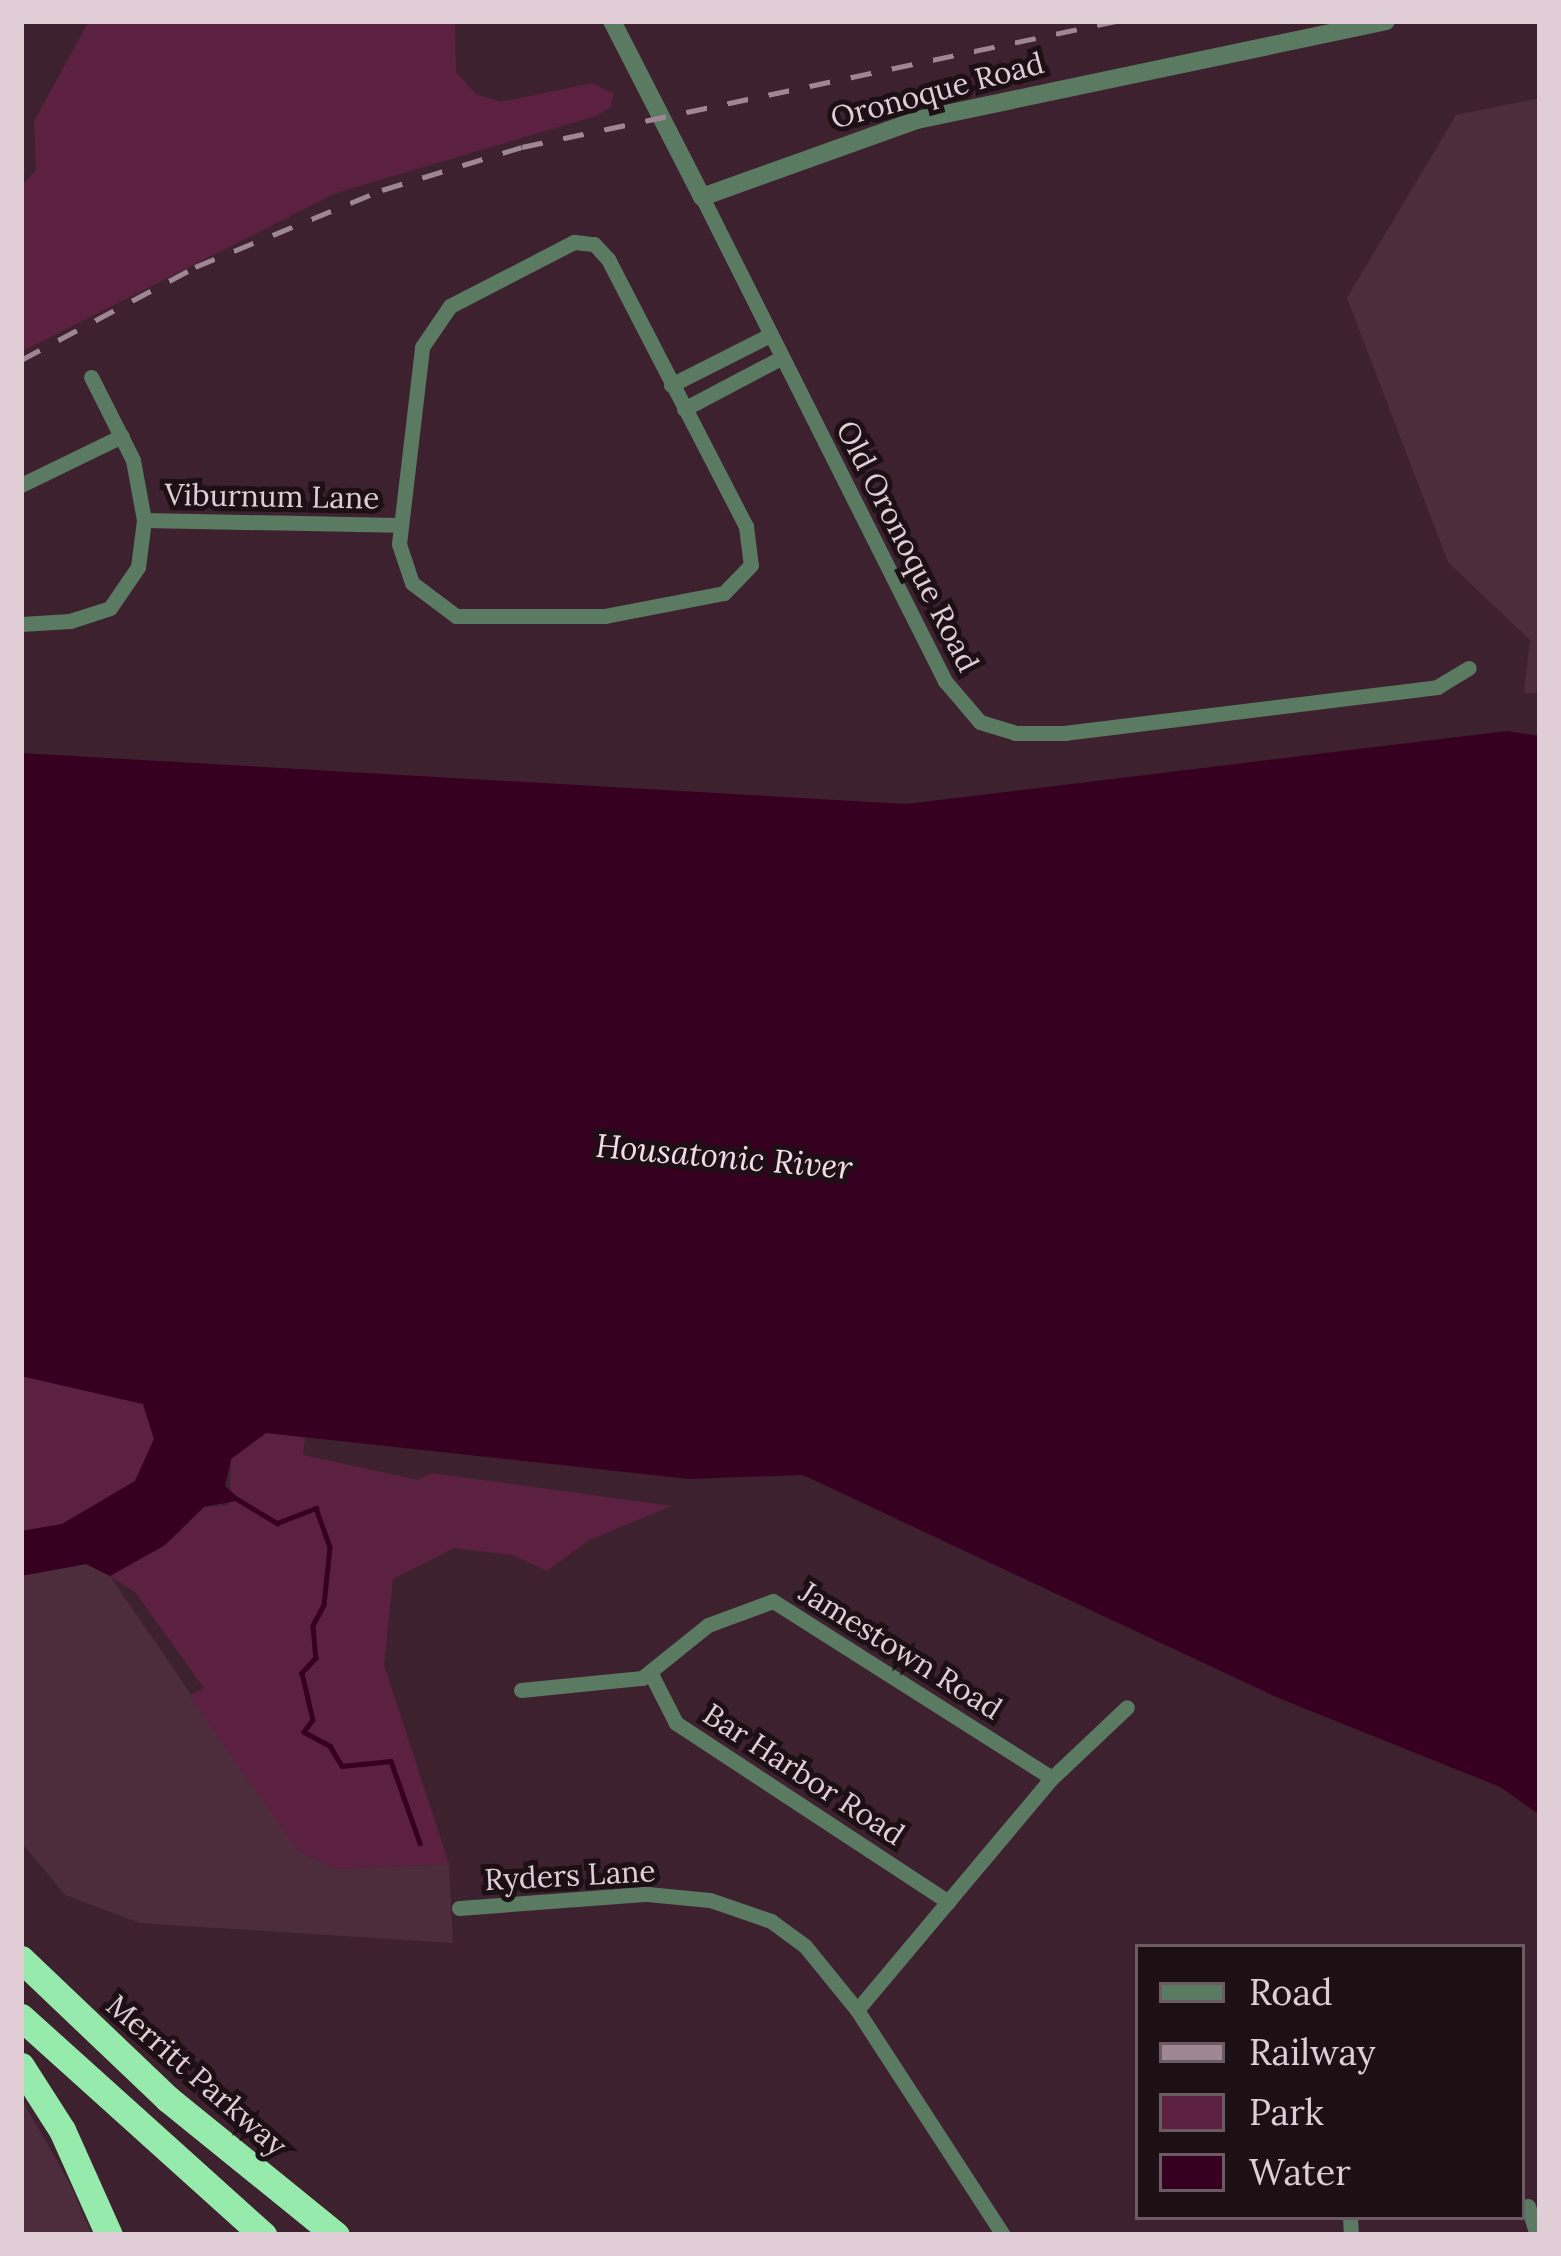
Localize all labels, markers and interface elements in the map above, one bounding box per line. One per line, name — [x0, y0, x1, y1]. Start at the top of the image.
street label: Oronoque Road — [827, 44, 1047, 136]
street label: Old Oronoque Road — [829, 415, 987, 677]
street label: Viburnum Lane — [164, 476, 380, 516]
water label: Housatonic River — [594, 1126, 854, 1188]
street label: Jamestown Road — [793, 1573, 1009, 1727]
street label: Bar Harbor Road — [697, 1696, 911, 1852]
street label: Ryders Lane — [484, 1853, 656, 1897]
legend — [1135, 1944, 1525, 2220]
text: Road — [1249, 1969, 1333, 2015]
street label: Merritt Parkway — [100, 1987, 294, 2163]
text: Railway — [1249, 2029, 1376, 2075]
text: Park — [1249, 2089, 1324, 2135]
text: Water — [1249, 2149, 1351, 2195]

